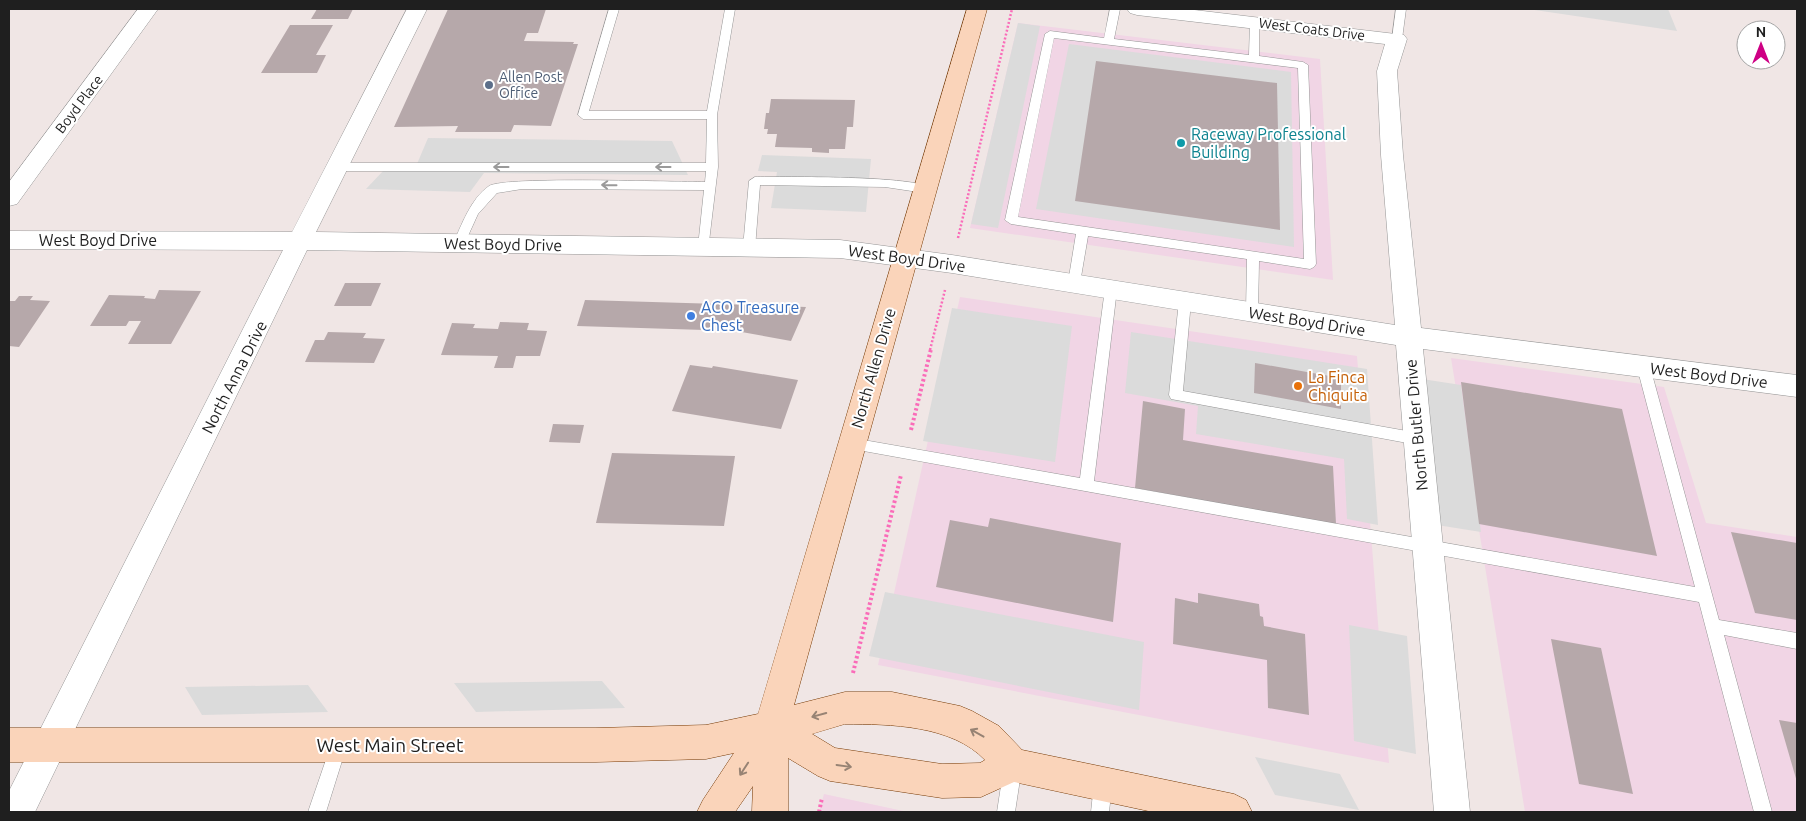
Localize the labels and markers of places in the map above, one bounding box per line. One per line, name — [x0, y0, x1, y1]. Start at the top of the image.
place label: Allen Post Office — [499, 69, 563, 101]
marker: Allen Post Office — [483, 79, 495, 91]
place label: Raceway Professional Building — [1191, 125, 1346, 161]
marker: Raceway Professional Building — [1175, 137, 1187, 149]
place label: ACO Treasure Chest — [701, 298, 799, 334]
marker: ACO Treasure Chest — [685, 310, 697, 322]
place label: La Finca Chiquita — [1308, 368, 1368, 404]
marker: La Finca Chiquita — [1292, 380, 1304, 392]

